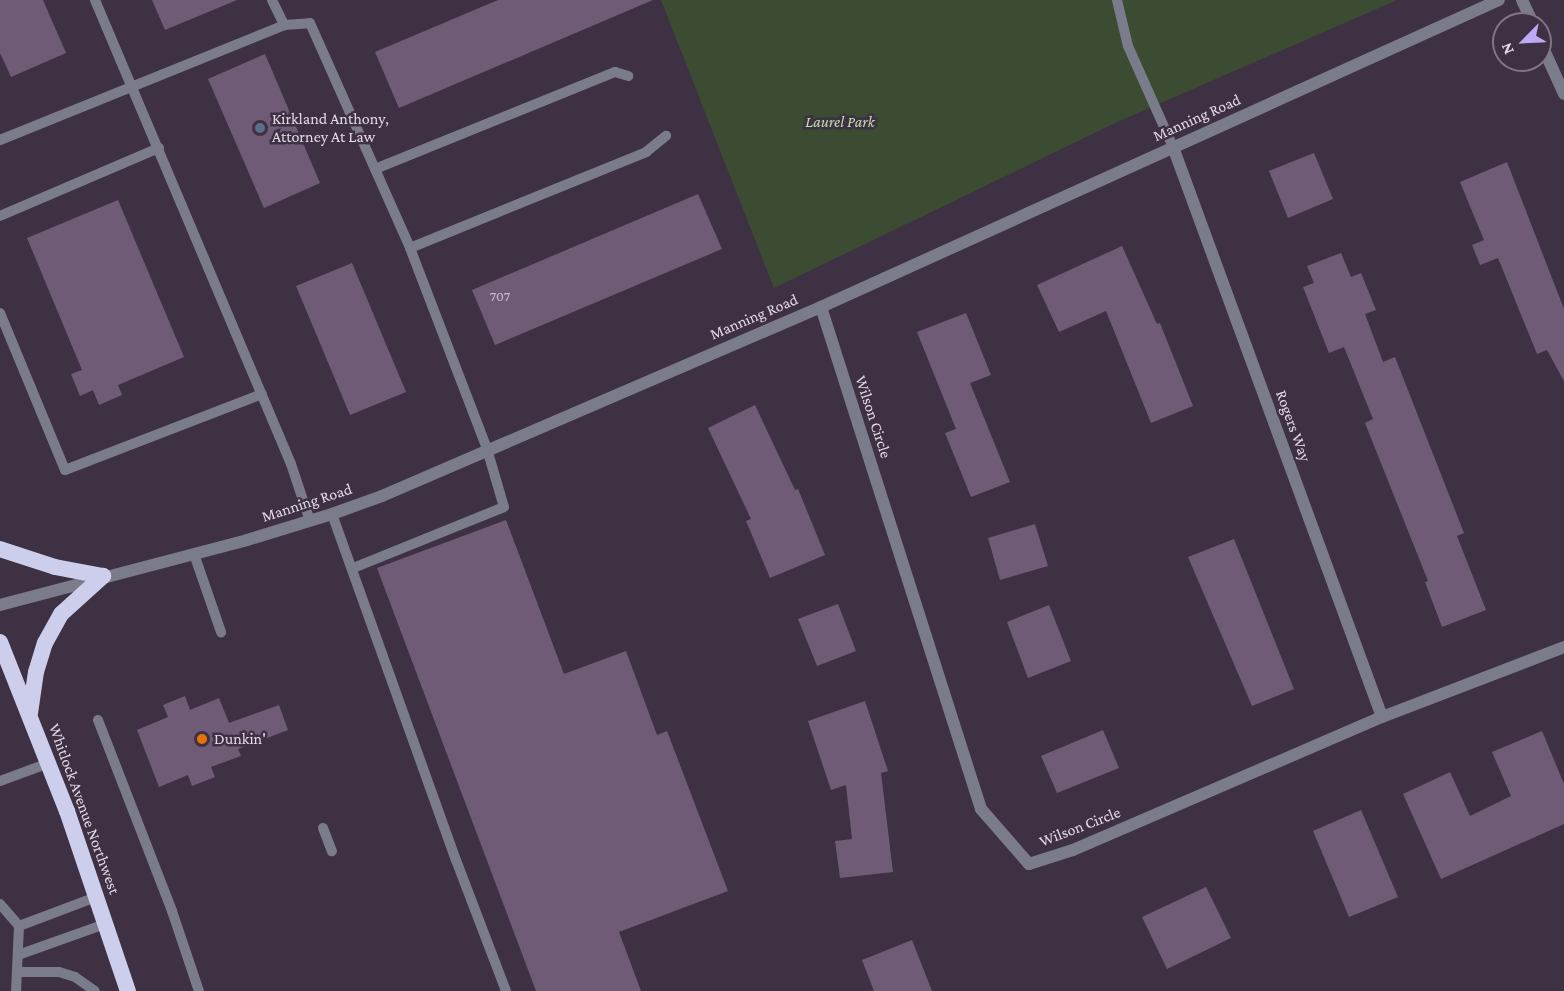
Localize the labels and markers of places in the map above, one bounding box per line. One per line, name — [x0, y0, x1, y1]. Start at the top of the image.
place label: Kirkland Anthony, Attorney At Law — [272, 109, 389, 147]
marker: Kirkland Anthony, Attorney At Law — [253, 121, 267, 135]
place label: Dunkin' — [214, 729, 266, 749]
marker: Dunkin' — [195, 732, 209, 746]

